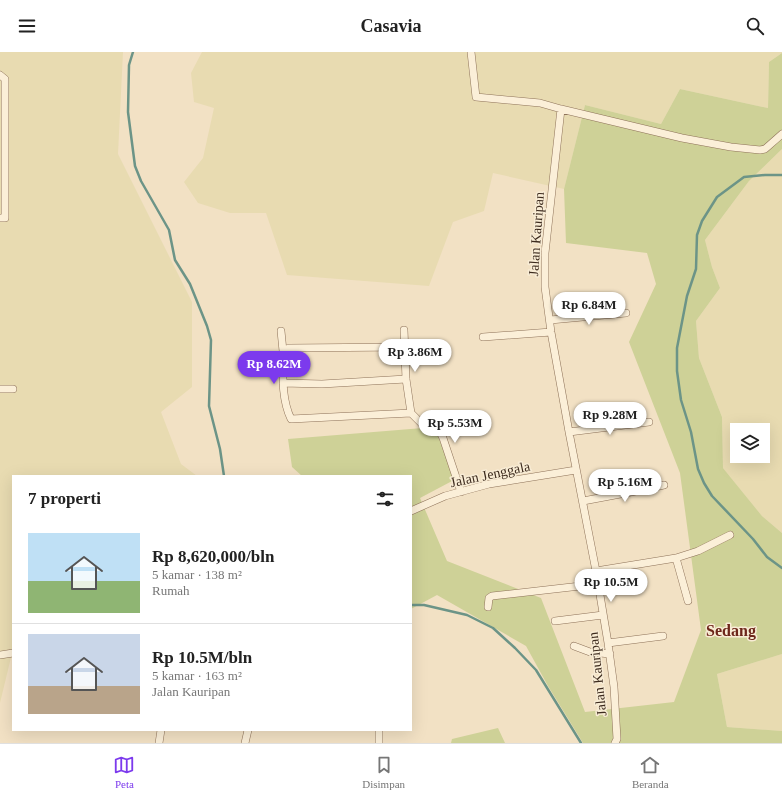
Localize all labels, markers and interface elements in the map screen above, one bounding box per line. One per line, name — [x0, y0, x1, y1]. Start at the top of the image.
icon: menu — [16, 15, 38, 37]
icon: search — [744, 15, 766, 37]
text: Casavia — [360, 16, 422, 36]
street label: Jalan Kauripan — [526, 191, 547, 277]
pin: Rp 6.84M — [548, 292, 630, 326]
text: Rp 6.84M — [562, 297, 616, 312]
pin: Rp 3.86M — [374, 339, 456, 373]
text: Rp 3.86M — [388, 344, 442, 359]
pin: Rp 8.62M — [233, 351, 315, 385]
text: Rp 8.62M — [247, 356, 301, 371]
pin: Rp 9.28M — [569, 402, 651, 436]
text: Rp 9.28M — [583, 407, 637, 422]
pin: Rp 5.53M — [414, 410, 496, 444]
text: Rp 5.53M — [428, 415, 482, 430]
map controls — [730, 423, 770, 463]
button: layers — [730, 423, 770, 463]
street label: Jalan Jenggala — [449, 459, 532, 490]
pin: Rp 5.16M — [584, 469, 666, 503]
text: Rp 5.16M — [598, 474, 652, 489]
icon: filters — [374, 488, 396, 510]
text: 7 properti — [28, 489, 101, 508]
text: Rp 8,620,000/bln — [152, 547, 274, 566]
icon: home — [60, 549, 108, 597]
text: 5 kamar · 138 m² — [152, 567, 242, 582]
pin: Rp 10.5M — [570, 569, 652, 603]
text: Rp 10.5M — [584, 574, 638, 589]
text: Rumah — [152, 583, 190, 598]
district label: Sedang — [706, 622, 756, 640]
street label: Jalan Kauripan — [586, 631, 609, 717]
text: Rp 10.5M/bln — [152, 648, 252, 667]
icon: home — [60, 650, 108, 698]
text: 5 kamar · 163 m² — [152, 668, 242, 683]
text: Jalan Kauripan — [152, 684, 230, 699]
tab: Peta — [113, 754, 135, 790]
tab: Disimpan — [362, 754, 405, 790]
tab: Beranda — [632, 754, 669, 790]

